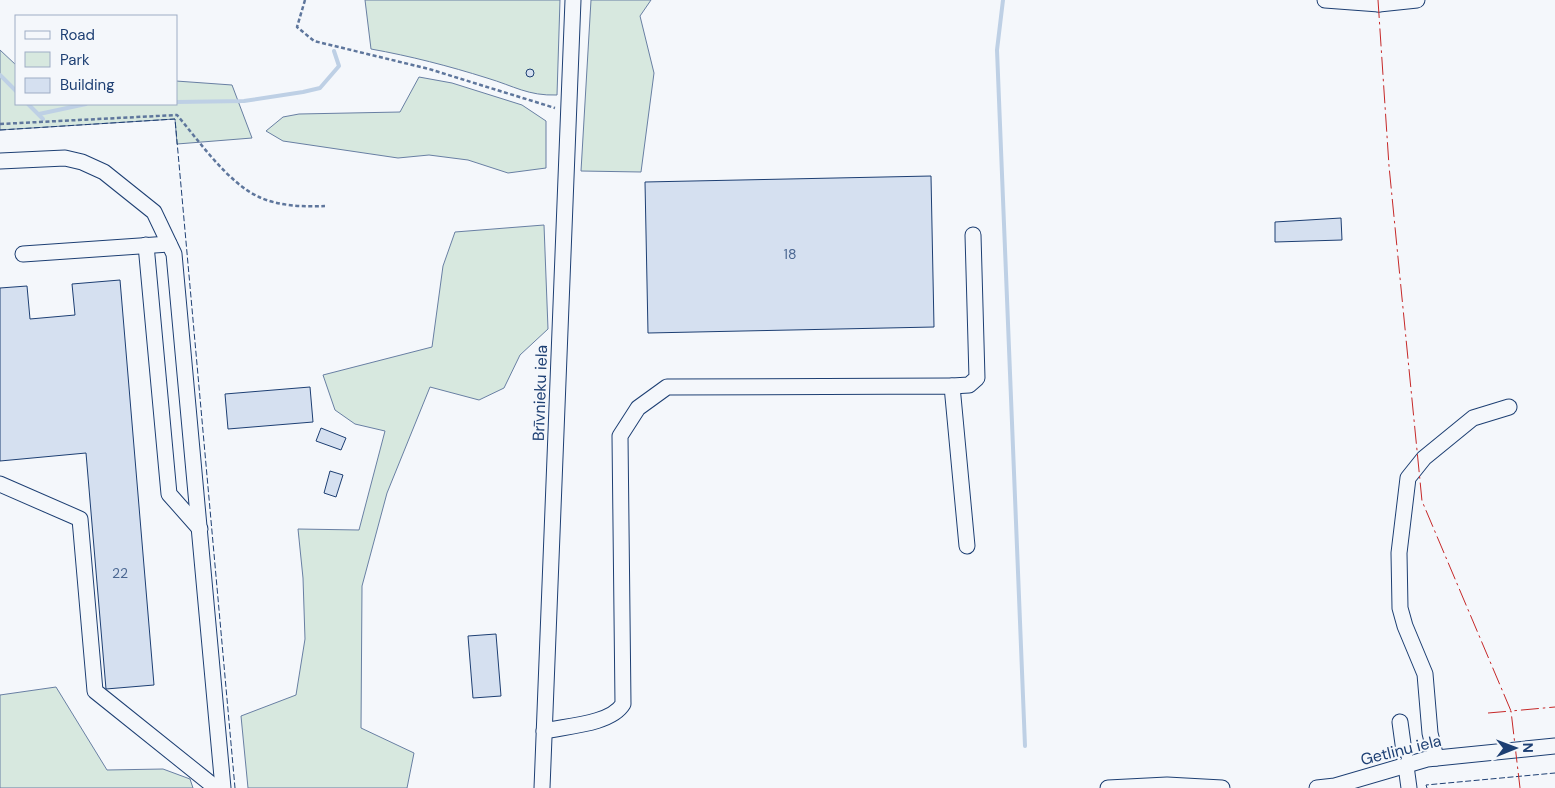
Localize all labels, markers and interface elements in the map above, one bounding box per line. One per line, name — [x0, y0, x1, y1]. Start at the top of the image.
legend — [15, 15, 178, 105]
text: Road — [60, 25, 95, 45]
text: Park — [60, 50, 90, 70]
text: Building — [60, 75, 115, 95]
house number: 18 — [784, 245, 796, 263]
street label: Brīvnieku iela — [528, 344, 552, 442]
house number: 22 — [112, 564, 128, 582]
north arrow — [1490, 723, 1540, 773]
street label: Getliņu iela — [1358, 730, 1444, 770]
text: N — [1519, 743, 1537, 753]

